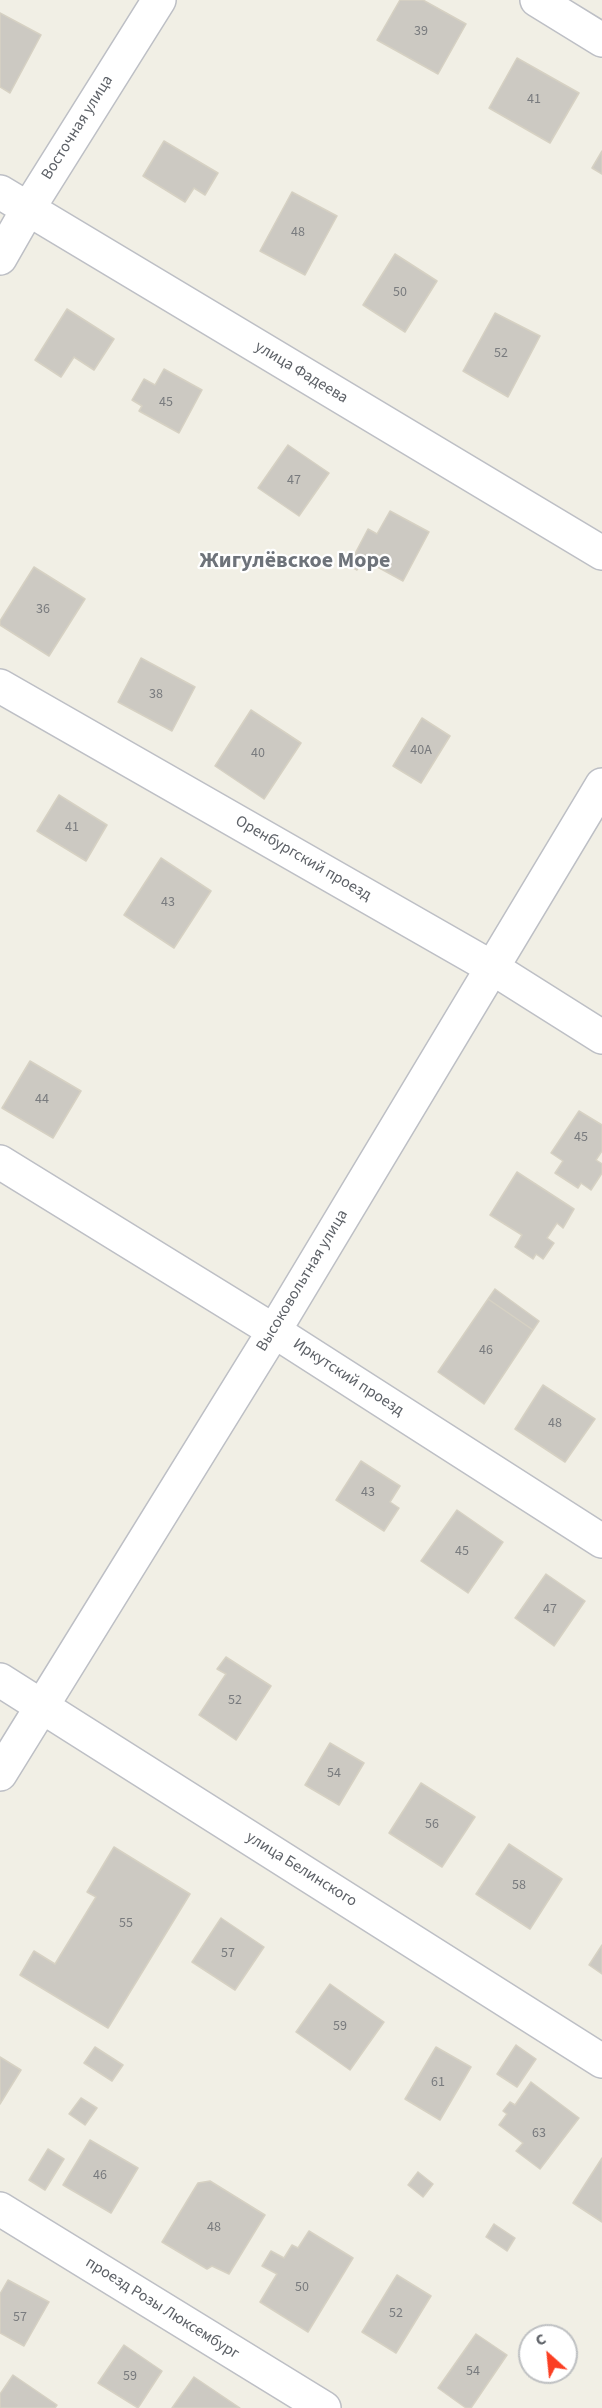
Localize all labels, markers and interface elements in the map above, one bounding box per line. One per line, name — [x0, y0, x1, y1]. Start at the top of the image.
house number: 39 — [414, 24, 428, 40]
street label: Восточная улица — [38, 72, 118, 184]
house number: 41 — [527, 92, 541, 108]
house number: 48 — [291, 225, 305, 241]
house number: 50 — [393, 285, 407, 301]
street label: улица Фадеева — [251, 338, 351, 408]
house number: 52 — [494, 346, 508, 362]
house number: 45 — [159, 395, 173, 411]
house number: 47 — [287, 473, 301, 489]
district label: Жигулёвское Море — [200, 549, 390, 575]
house number: 36 — [36, 602, 50, 618]
house number: 38 — [149, 687, 163, 703]
house number: 40А — [410, 743, 432, 759]
house number: 40 — [251, 746, 265, 762]
street label: Оренбургский проезд — [232, 812, 374, 906]
house number: 41 — [65, 820, 79, 836]
house number: 43 — [161, 895, 175, 911]
house number: 44 — [35, 1092, 49, 1108]
house number: 45 — [574, 1130, 588, 1146]
street label: Высоковольтная улица — [253, 1207, 353, 1355]
street label: Иркутский проезд — [289, 1335, 407, 1421]
house number: 46 — [479, 1343, 493, 1359]
house number: 48 — [548, 1416, 562, 1432]
house number: 43 — [361, 1485, 375, 1501]
house number: 45 — [455, 1544, 469, 1560]
house number: 47 — [543, 1602, 557, 1618]
house number: 52 — [228, 1693, 242, 1709]
house number: 54 — [327, 1766, 341, 1782]
house number: 56 — [425, 1817, 439, 1833]
street label: улица Белинского — [242, 1828, 360, 1912]
house number: 58 — [512, 1878, 526, 1894]
house number: 55 — [119, 1916, 133, 1932]
house number: 57 — [221, 1946, 235, 1962]
house number: 59 — [333, 2019, 347, 2035]
house number: 61 — [431, 2075, 445, 2091]
house number: 63 — [532, 2126, 546, 2142]
house number: 46 — [93, 2168, 107, 2184]
house number: 48 — [207, 2220, 221, 2236]
street label: проезд Розы Люксембург — [82, 2254, 242, 2364]
house number: 50 — [295, 2280, 309, 2296]
house number: 52 — [389, 2306, 403, 2322]
house number: 57 — [13, 2310, 27, 2326]
north arrow — [518, 2324, 578, 2384]
text: С — [532, 2328, 550, 2352]
house number: 54 — [466, 2364, 480, 2380]
house number: 59 — [123, 2369, 137, 2385]

